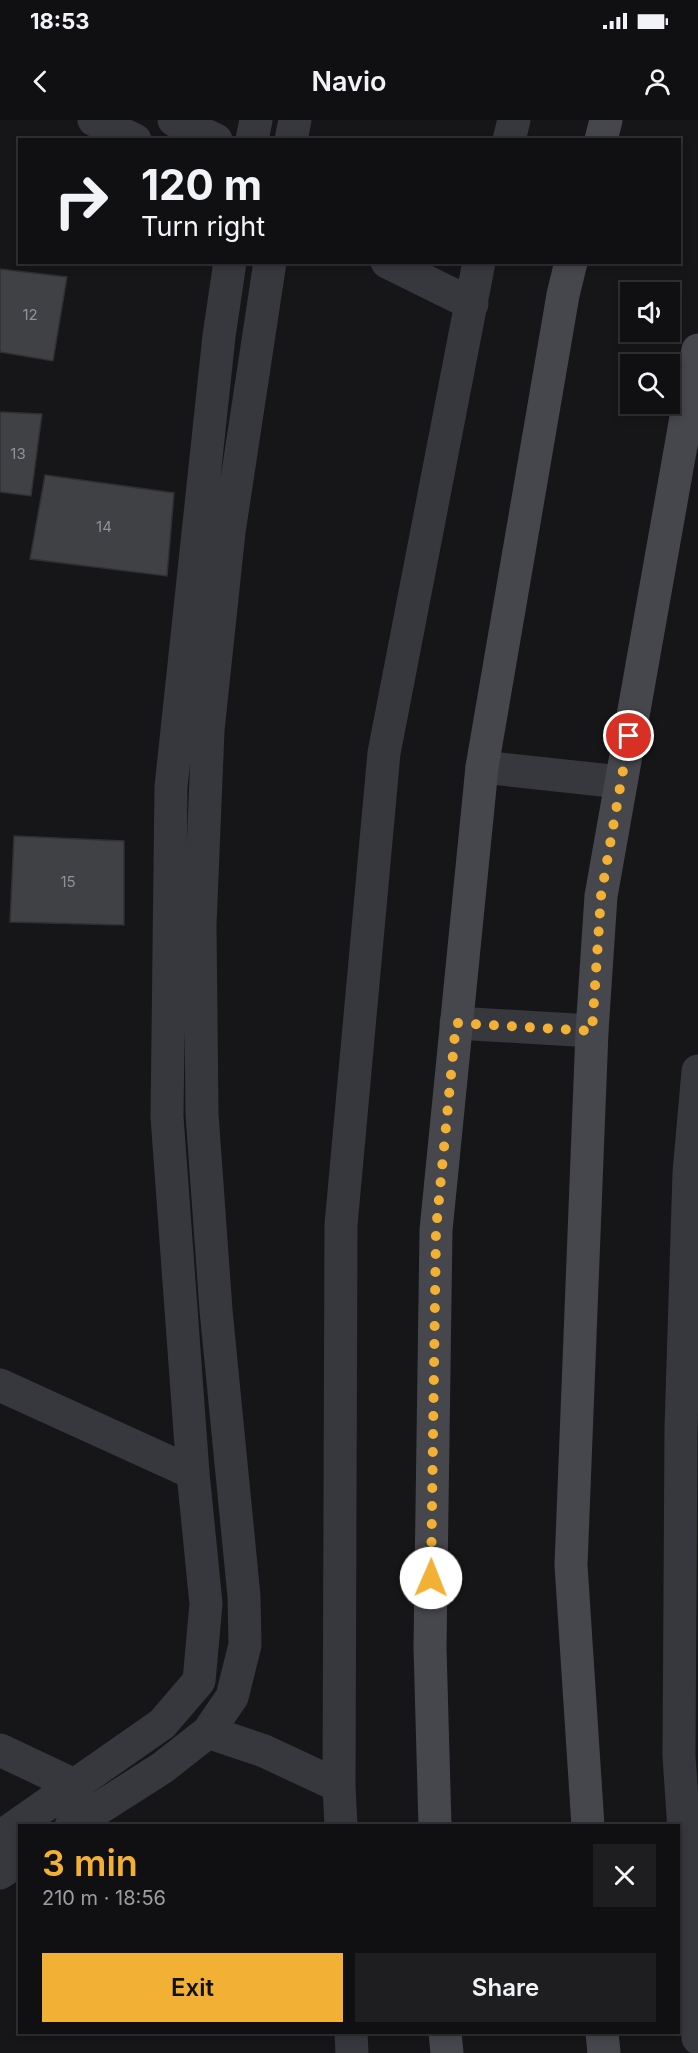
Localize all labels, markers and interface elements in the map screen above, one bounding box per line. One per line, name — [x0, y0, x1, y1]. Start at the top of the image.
text: 18:53 — [30, 8, 89, 34]
icon: back — [24, 65, 57, 98]
text: Navio — [312, 65, 386, 98]
icon: person — [641, 65, 674, 98]
text: 120 m — [141, 159, 262, 210]
icon: right — [42, 162, 120, 240]
text: Turn right — [141, 210, 265, 243]
map controls — [620, 282, 680, 414]
button: sound — [620, 282, 680, 342]
house number: 12 — [22, 305, 38, 324]
button: search — [620, 354, 680, 414]
house number: 13 — [10, 444, 26, 463]
house number: 14 — [96, 517, 112, 536]
pin — [603, 710, 654, 761]
icon: arrive — [612, 719, 645, 752]
house number: 15 — [60, 872, 76, 891]
position arrow — [399, 1546, 463, 1610]
text: 3 min — [42, 1841, 138, 1885]
button: close — [593, 1844, 656, 1907]
text: 210 m · 18:56 — [42, 1886, 166, 1910]
button: Exit — [42, 1953, 343, 2022]
button: Share — [355, 1953, 656, 2022]

